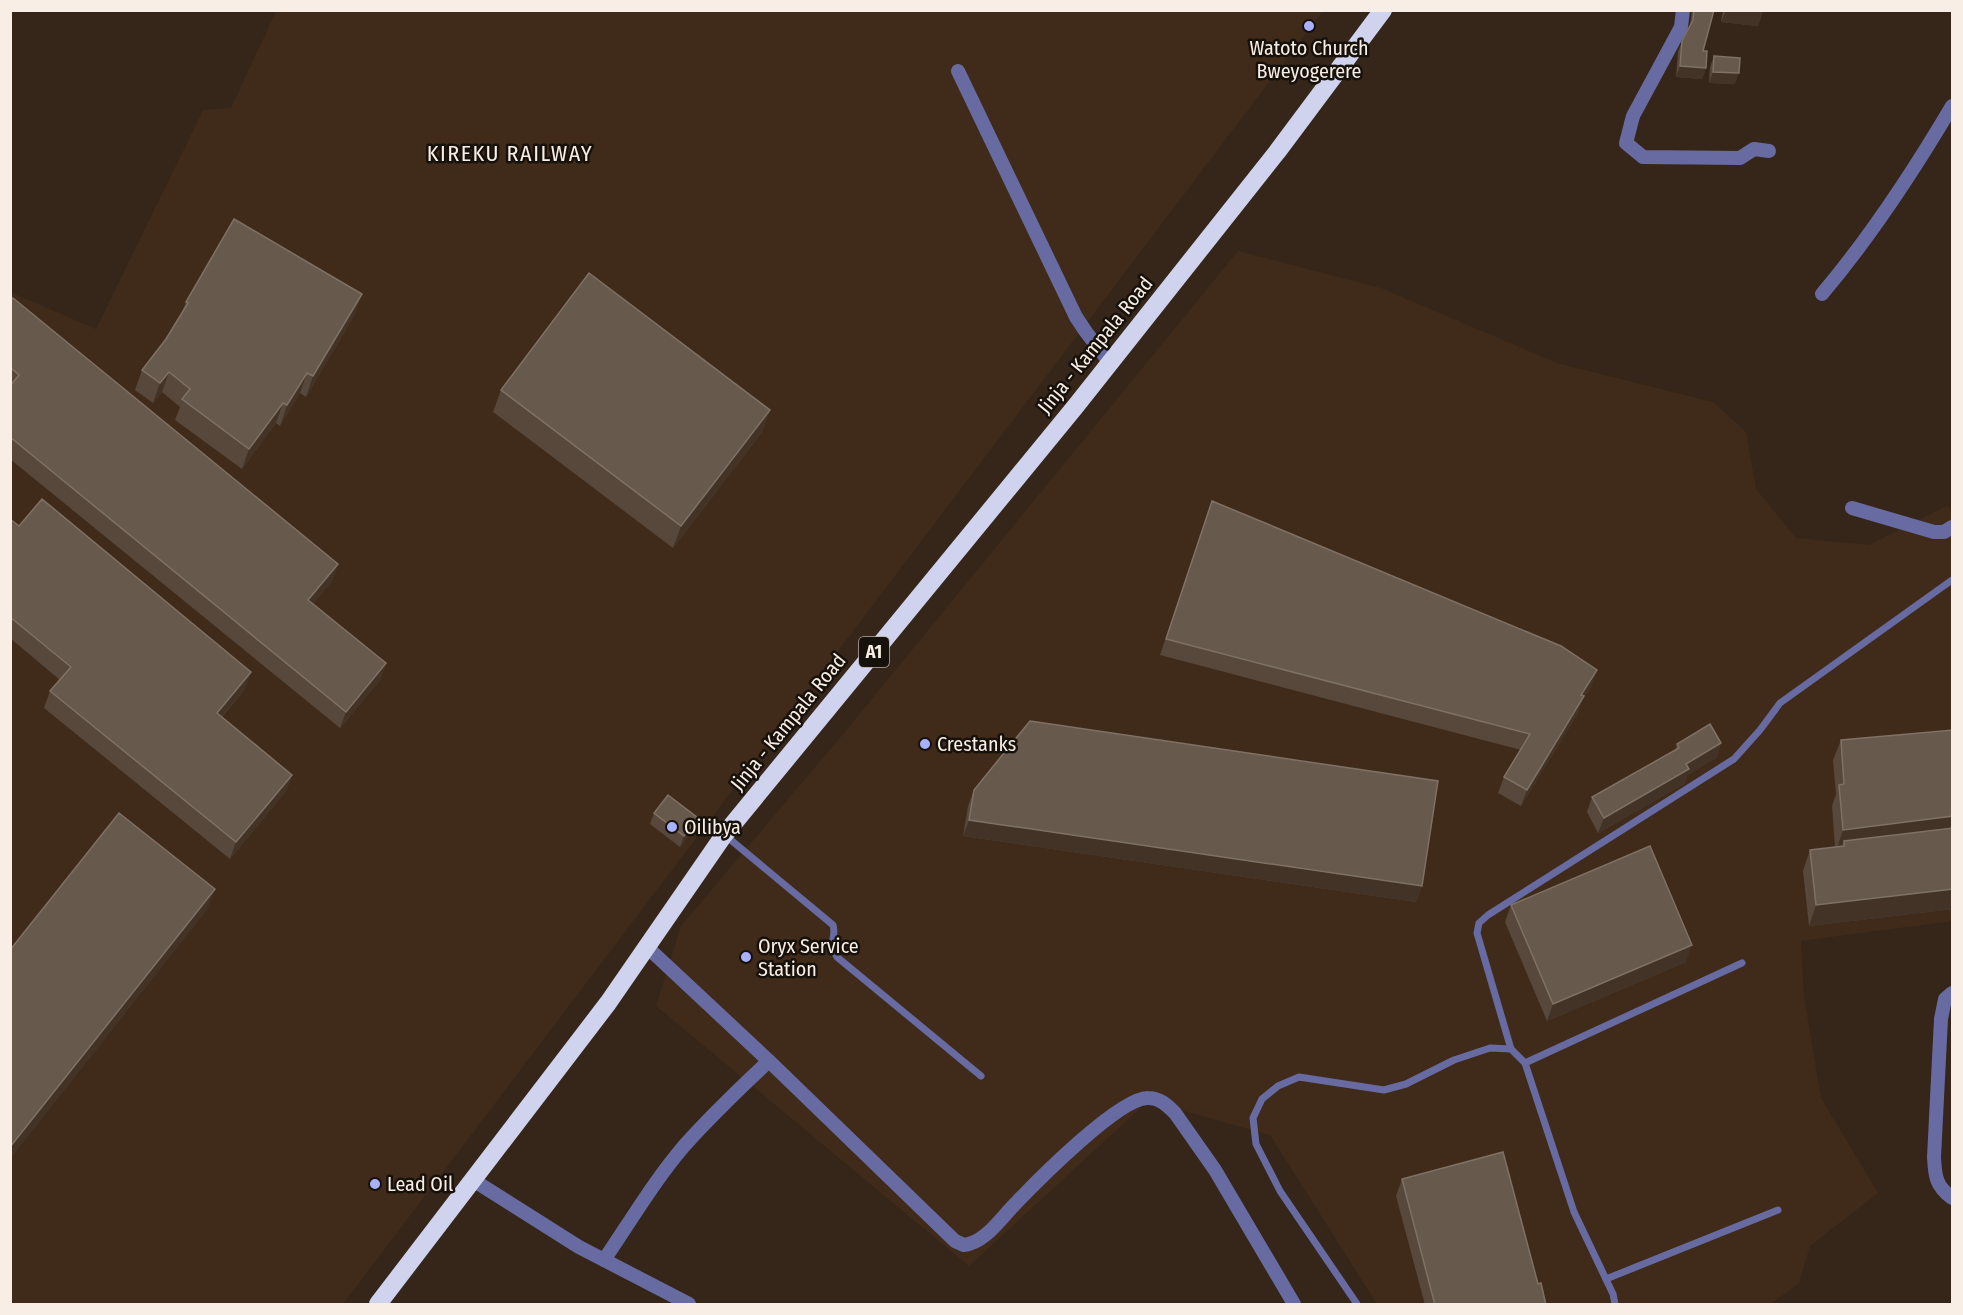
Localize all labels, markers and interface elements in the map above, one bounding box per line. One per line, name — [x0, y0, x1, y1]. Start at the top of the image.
marker: Watoto Church Bweyogerere — [1302, 19, 1316, 33]
place label: Watoto Church Bweyogerere — [1250, 36, 1368, 83]
district label: KIREKU RAILWAY — [427, 140, 593, 167]
street label: Jinja - Kampala Road — [1032, 272, 1158, 418]
road number: A1 — [859, 637, 889, 667]
street label: Jinja - Kampala Road — [725, 649, 851, 795]
place label: Crestanks — [937, 732, 1016, 756]
marker: Crestanks — [918, 737, 932, 751]
place label: Oilibya — [684, 815, 741, 839]
marker: Oilibya — [665, 820, 679, 834]
place label: Oryx Service Station — [758, 934, 859, 981]
marker: Oryx Service Station — [739, 950, 753, 964]
place label: Lead Oil — [387, 1172, 453, 1196]
marker: Lead Oil — [368, 1177, 382, 1191]

